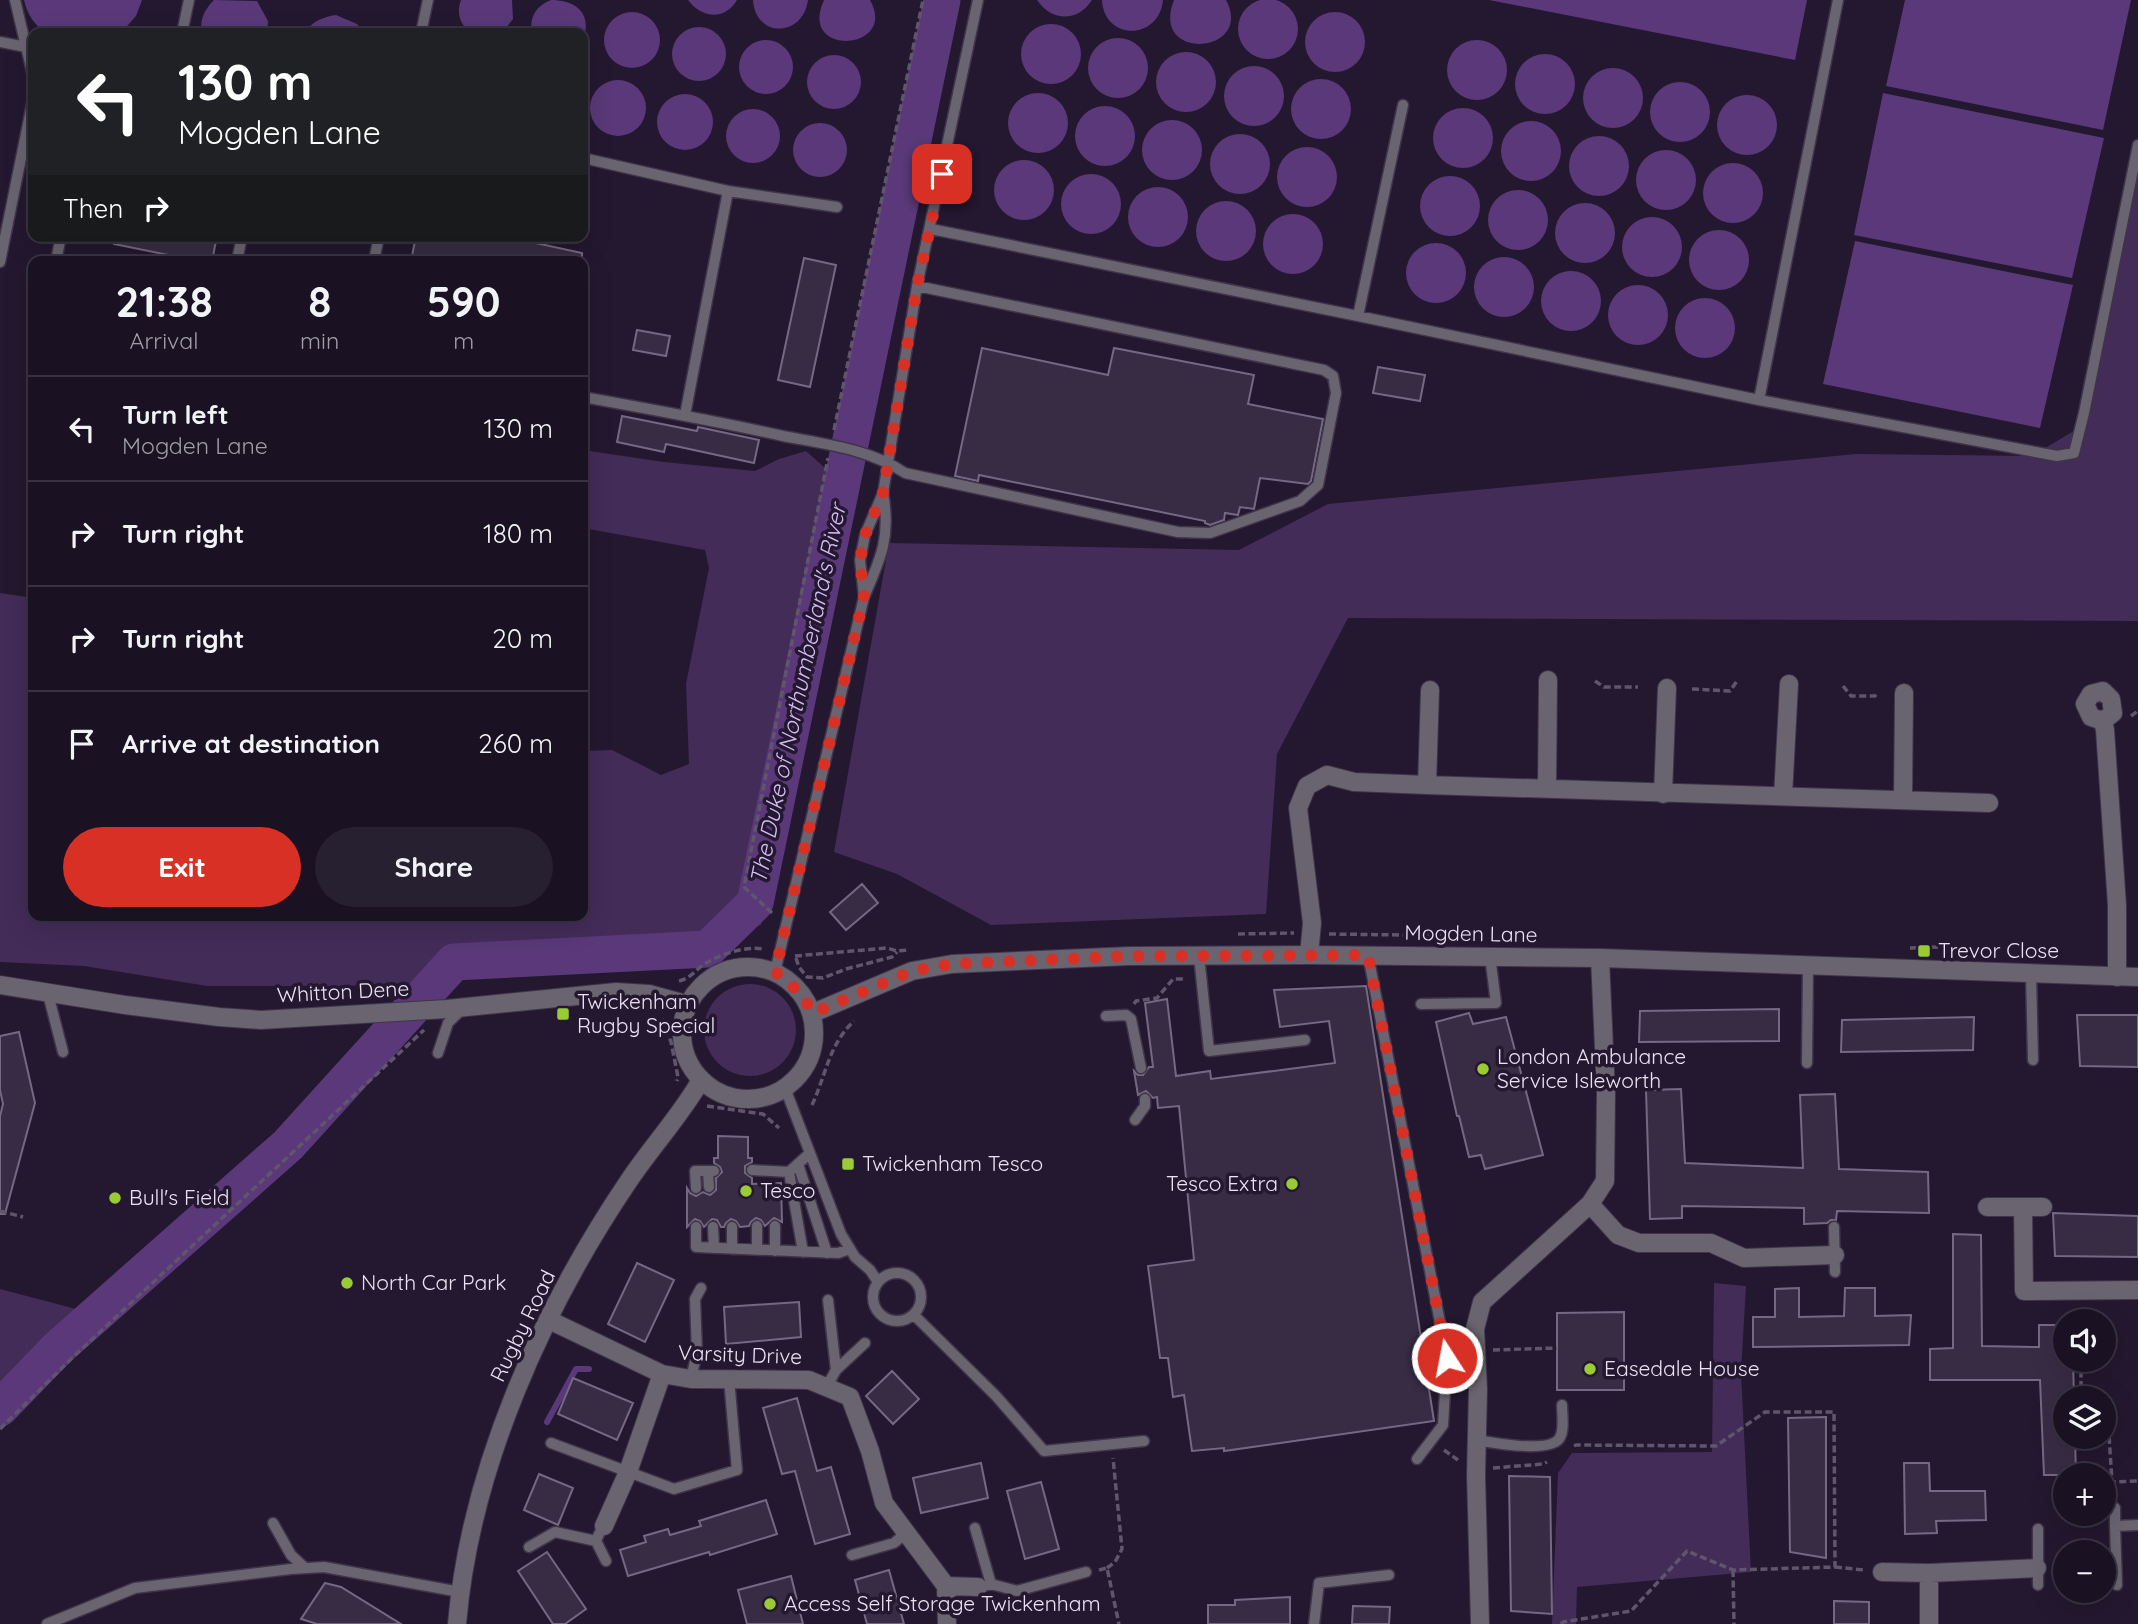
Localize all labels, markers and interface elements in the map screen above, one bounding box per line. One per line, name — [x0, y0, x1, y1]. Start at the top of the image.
text: 130 m — [178, 51, 312, 112]
icon: left — [63, 56, 154, 147]
text: Mogden Lane — [178, 112, 381, 152]
pin — [912, 144, 972, 204]
icon: arrive — [923, 155, 961, 193]
icon: right — [137, 189, 175, 227]
text: Then — [63, 192, 123, 225]
text: 21:38 — [115, 275, 213, 328]
text: 8 — [308, 275, 331, 328]
text: 590 — [427, 275, 501, 328]
text: Arrival — [130, 326, 198, 355]
text: min — [300, 326, 339, 355]
text: m — [453, 326, 474, 355]
text: Turn left — [122, 398, 229, 431]
icon: left — [63, 410, 101, 448]
text: 130 m — [483, 412, 553, 445]
text: Mogden Lane — [122, 431, 268, 460]
water label: The Duke of Northumberland's River — [743, 498, 853, 887]
icon: right — [63, 515, 101, 553]
text: Turn right — [122, 517, 244, 550]
text: 180 m — [483, 517, 553, 550]
icon: right — [63, 620, 101, 658]
text: Turn right — [122, 622, 244, 655]
text: 20 m — [492, 622, 553, 655]
icon: arrive — [63, 725, 101, 763]
text: Arrive at destination — [122, 727, 380, 760]
text: 260 m — [478, 727, 553, 760]
button: Exit — [63, 827, 301, 907]
button: Share — [315, 827, 553, 907]
street label: Mogden Lane — [1404, 919, 1538, 947]
place label: Trevor Close — [1938, 937, 2059, 963]
marker: Trevor Close — [1916, 943, 1932, 959]
street label: Whitton Dene — [276, 975, 410, 1007]
place label: Twickenham Rugby Special — [577, 988, 715, 1038]
marker: Twickenham Rugby Special — [555, 1006, 571, 1022]
place label: London Ambulance Service Isleworth — [1497, 1043, 1686, 1093]
marker: London Ambulance Service Isleworth — [1475, 1061, 1491, 1077]
place label: Twickenham Tesco — [862, 1150, 1043, 1176]
marker: Twickenham Tesco — [840, 1156, 856, 1172]
place label: Tesco Extra — [1166, 1170, 1278, 1196]
marker: Tesco Extra — [1284, 1176, 1300, 1192]
place label: Tesco — [760, 1177, 815, 1203]
marker: Tesco — [738, 1183, 754, 1199]
place label: Bull's Field — [129, 1184, 230, 1210]
marker: Bull's Field — [107, 1190, 123, 1206]
street label: Rugby Road — [484, 1265, 560, 1386]
place label: North Car Park — [361, 1269, 507, 1295]
marker: North Car Park — [339, 1275, 355, 1291]
map controls — [2053, 1309, 2116, 1603]
button: sound — [2053, 1309, 2116, 1372]
position arrow — [1410, 1321, 1484, 1395]
street label: Varsity Drive — [678, 1339, 803, 1369]
place label: Easedale House — [1604, 1355, 1760, 1381]
marker: Easedale House — [1582, 1361, 1598, 1377]
button: layers — [2053, 1386, 2116, 1449]
button: + — [2053, 1463, 2116, 1526]
button: − — [2053, 1540, 2116, 1603]
place label: Access Self Storage Twickenham — [784, 1590, 1101, 1616]
marker: Access Self Storage Twickenham — [762, 1596, 778, 1612]

